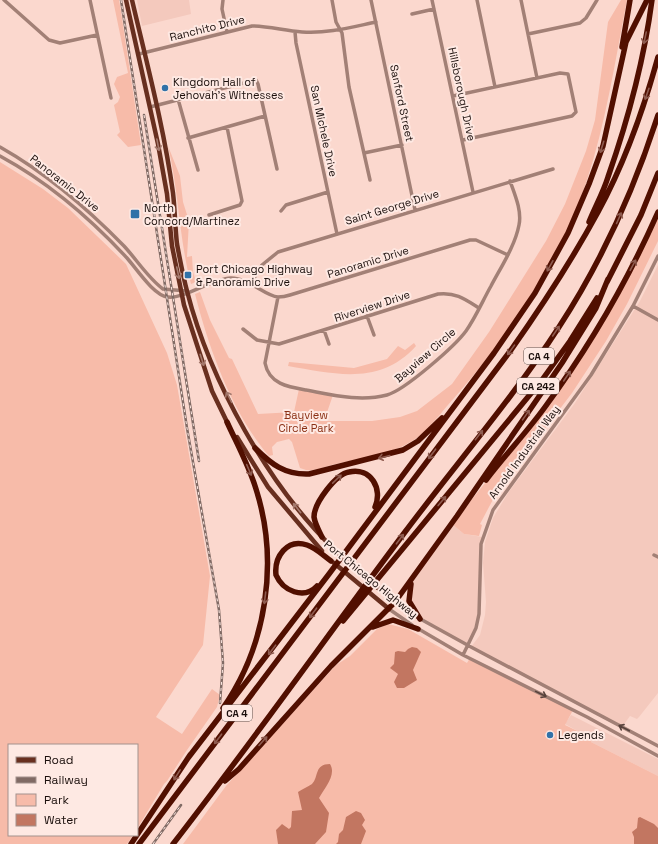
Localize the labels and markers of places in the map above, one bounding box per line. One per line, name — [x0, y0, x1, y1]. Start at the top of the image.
place label: Kingdom Hall of Jehovah's Witnesses — [173, 75, 284, 102]
marker: Kingdom Hall of Jehovah's Witnesses — [160, 83, 170, 93]
place label: North Concord/Martinez — [144, 201, 240, 228]
marker: North Concord/Martinez — [129, 208, 141, 220]
place label: Port Chicago Highway & Panoramic Drive — [196, 262, 313, 289]
marker: Port Chicago Highway & Panoramic Drive — [183, 270, 193, 280]
place label: Legends — [558, 728, 604, 742]
marker: Legends — [545, 730, 555, 740]

